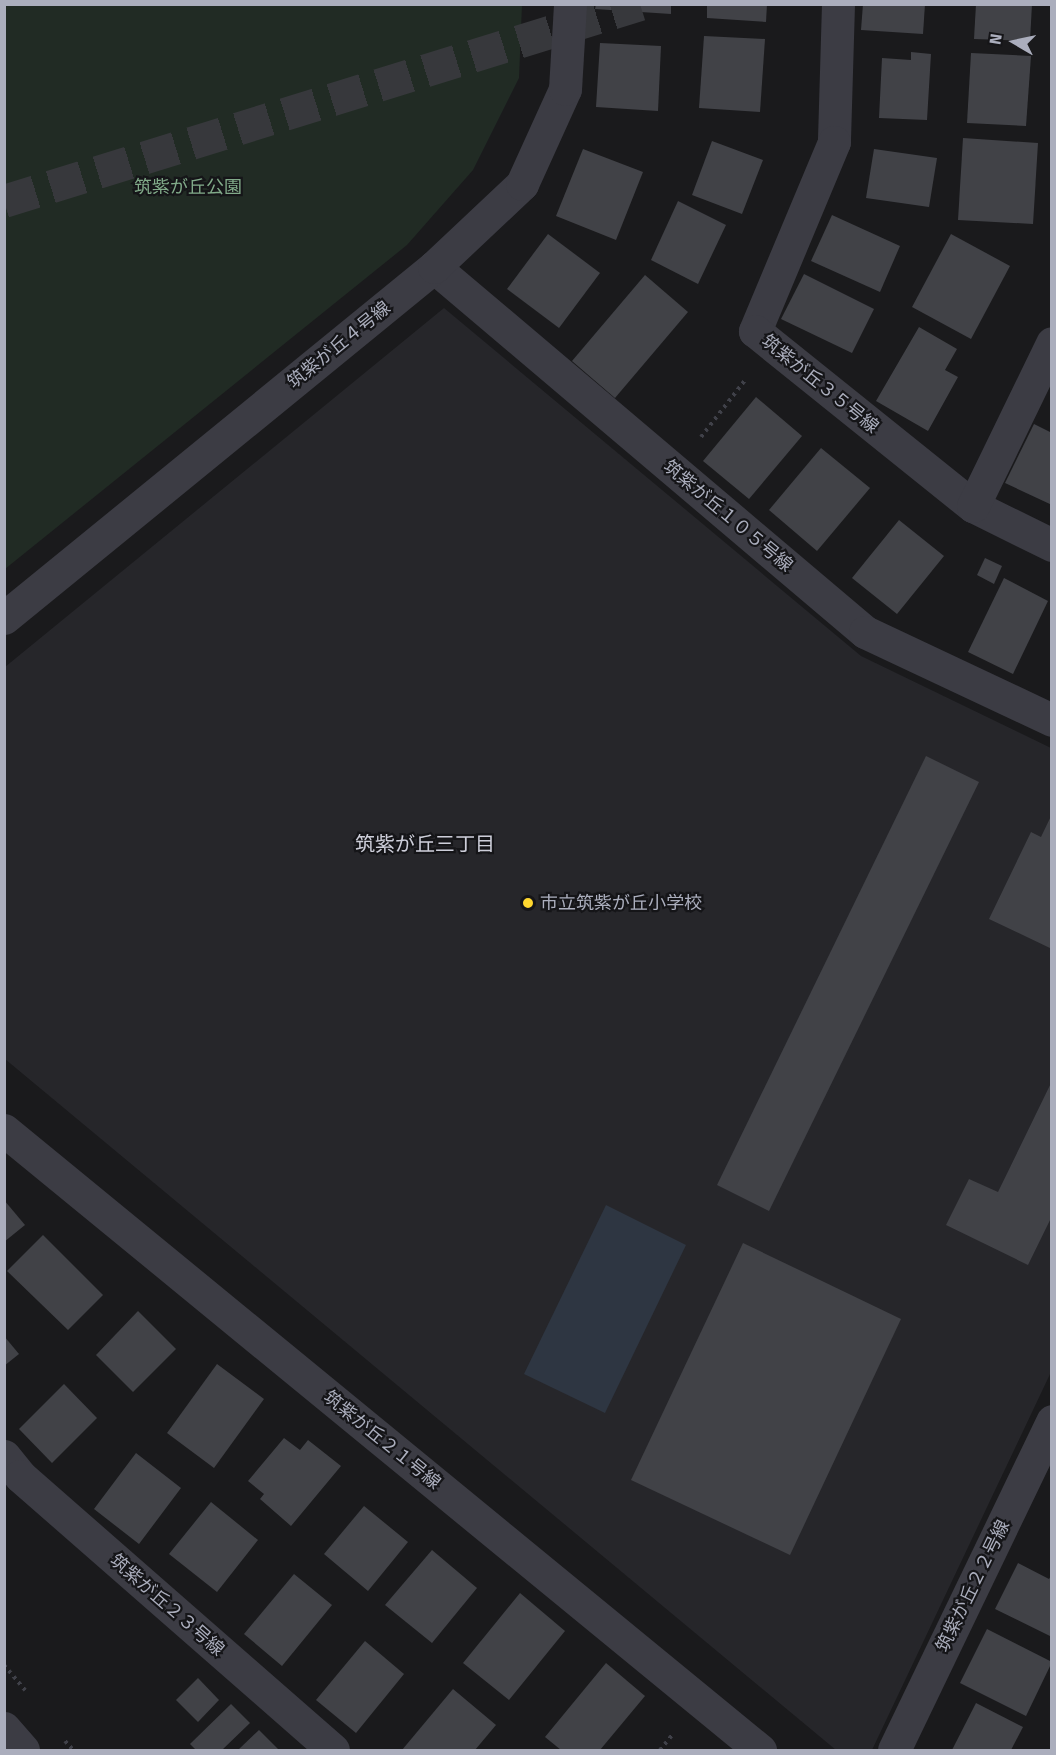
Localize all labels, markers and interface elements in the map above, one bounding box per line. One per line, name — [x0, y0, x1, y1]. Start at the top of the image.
north arrow — [984, 12, 1044, 72]
text: N — [986, 32, 1006, 46]
park label: 筑紫が丘公園 — [134, 176, 242, 198]
street label: 筑紫が丘４号線 — [283, 297, 395, 393]
street label: 筑紫が丘３５号線 — [757, 330, 883, 438]
street label: 筑紫が丘１０５号線 — [659, 456, 797, 576]
district label: 筑紫が丘三丁目 — [355, 832, 495, 856]
place label: 市立筑紫が丘小学校 — [540, 892, 702, 914]
marker: 市立筑紫が丘小学校 — [521, 896, 535, 910]
street label: 筑紫が丘２１号線 — [319, 1386, 445, 1494]
street label: 筑紫が丘２２号線 — [932, 1517, 1014, 1655]
street label: 筑紫が丘２３号線 — [106, 1550, 228, 1660]

